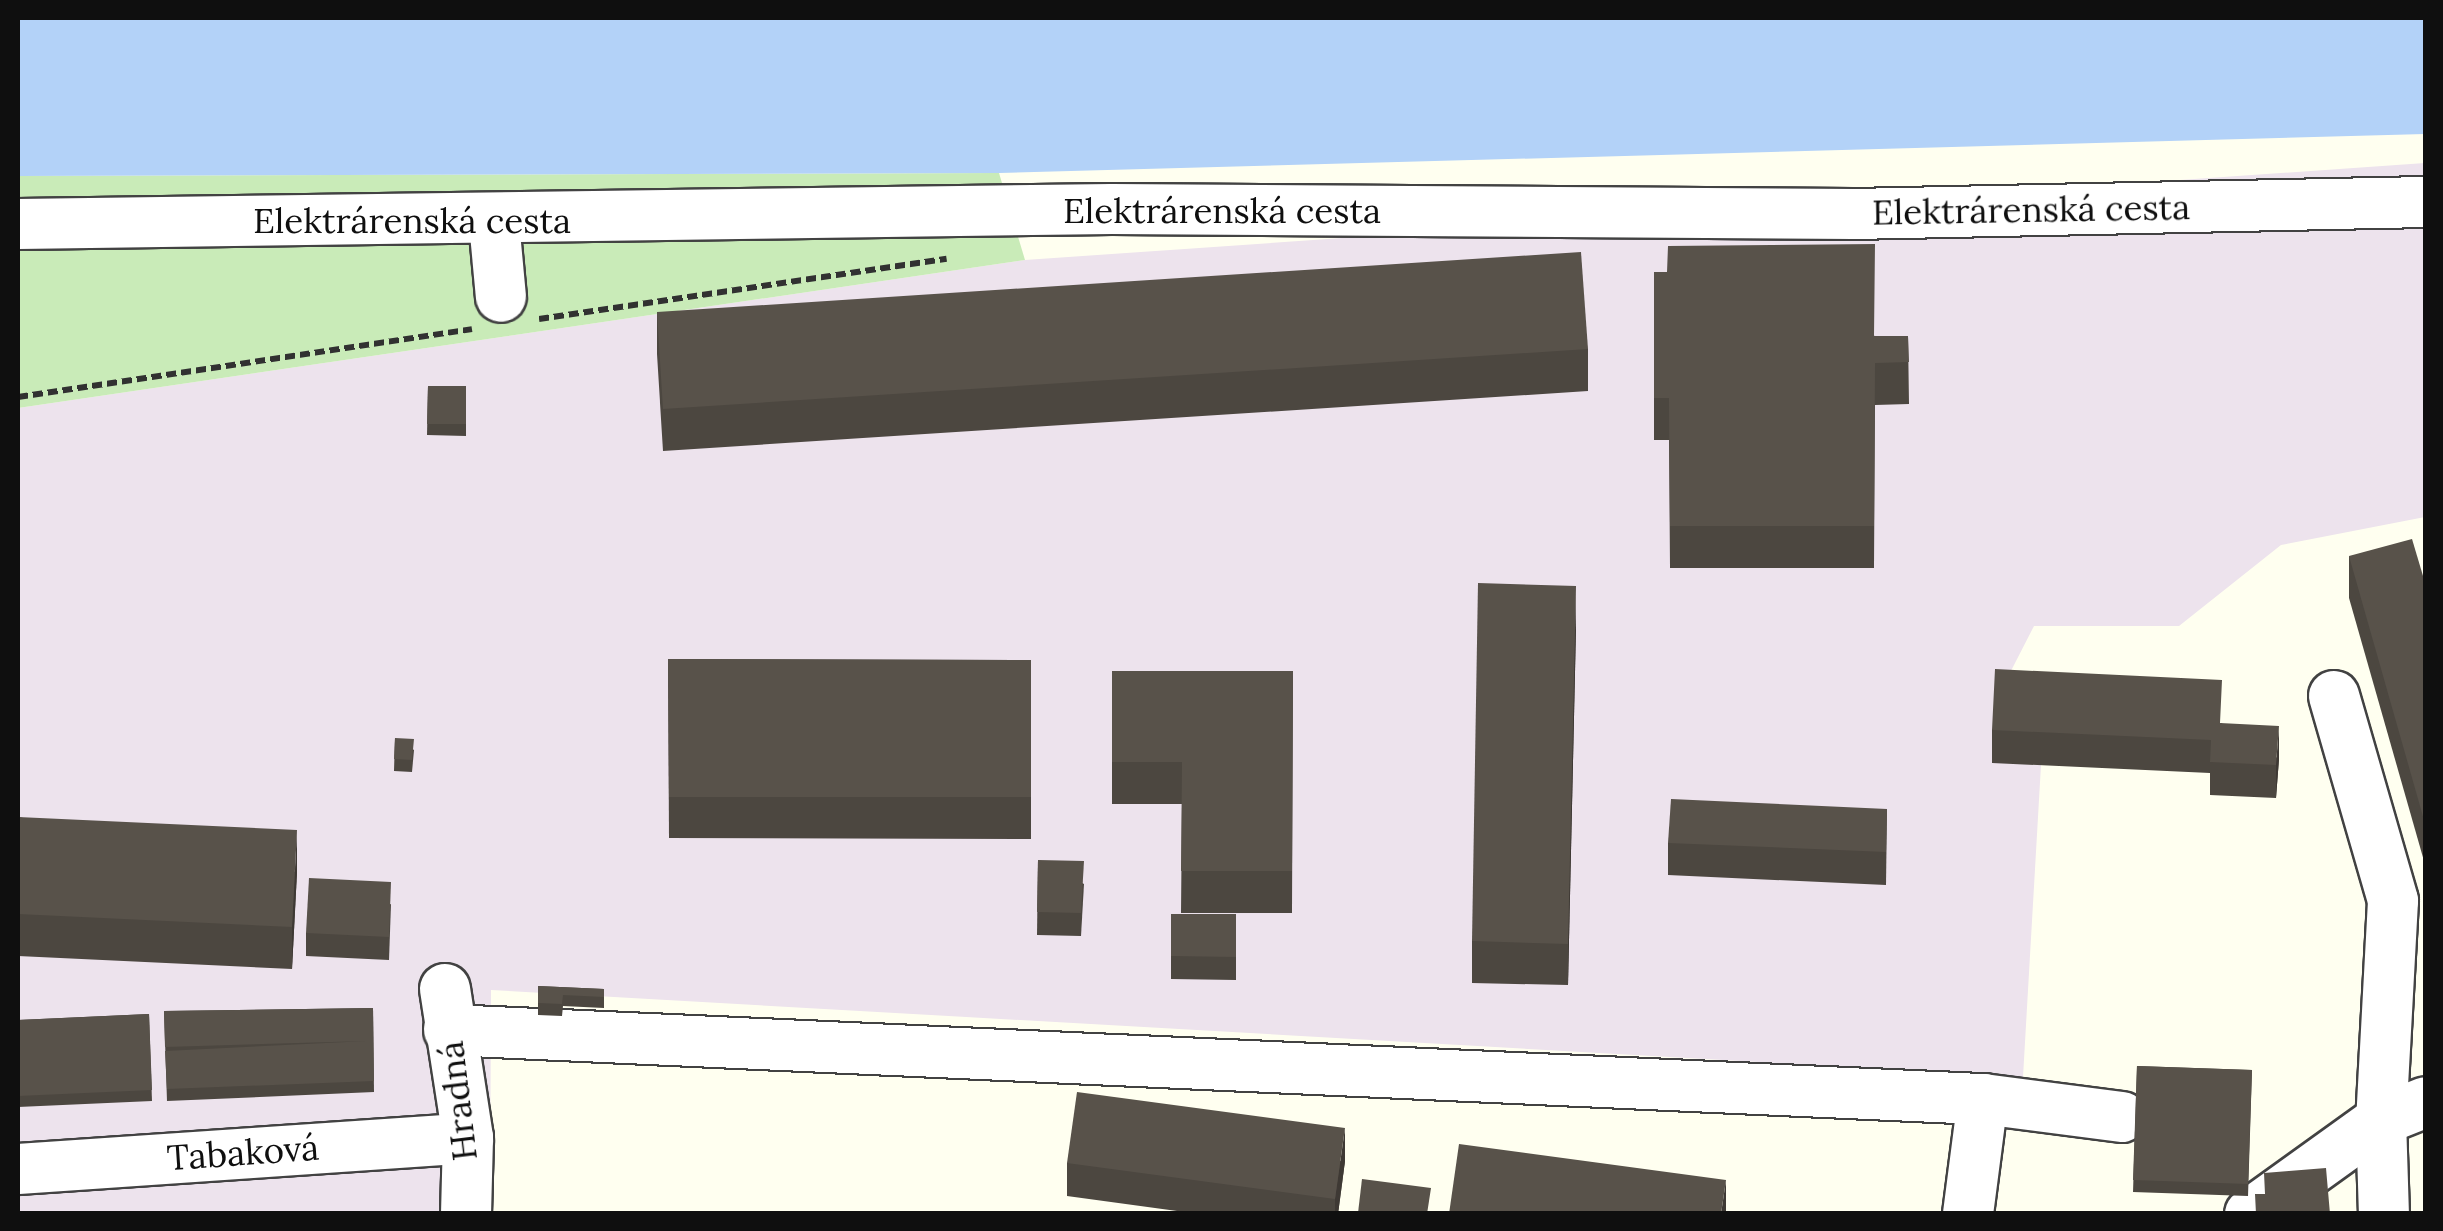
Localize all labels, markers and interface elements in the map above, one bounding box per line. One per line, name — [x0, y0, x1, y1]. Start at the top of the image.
street label: Elektrárenská cesta — [1872, 186, 2190, 234]
street label: Elektrárenská cesta — [1063, 190, 1381, 232]
street label: Elektrárenská cesta — [253, 200, 571, 242]
street label: Hradná — [430, 1039, 486, 1163]
street label: Tabaková — [166, 1127, 320, 1179]

